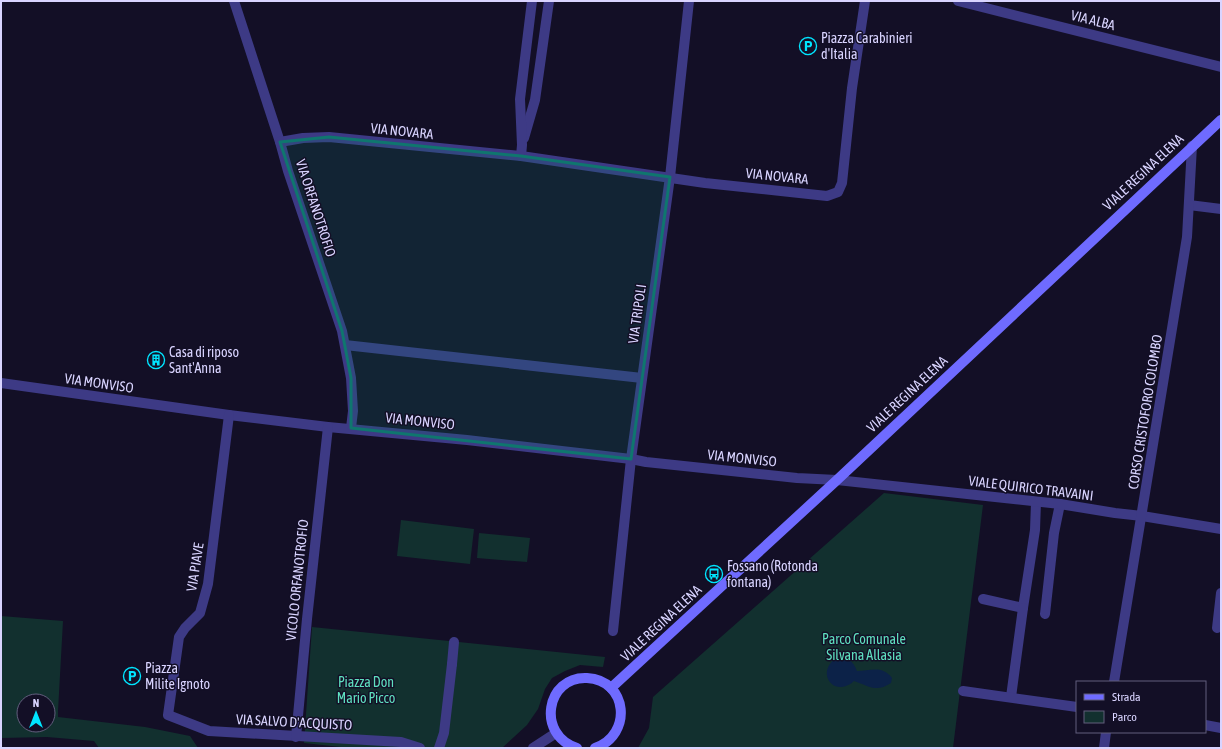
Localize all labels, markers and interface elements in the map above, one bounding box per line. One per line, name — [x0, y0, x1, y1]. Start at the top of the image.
street label: VIA ALBA — [1069, 7, 1117, 33]
place label: Piazza Carabinieri d'Italia — [821, 30, 913, 62]
parking icon: Piazza Carabinieri d'Italia — [798, 36, 818, 56]
street label: VIA NOVARA — [370, 120, 434, 142]
street label: VIALE REGINA ELENA — [1099, 131, 1187, 213]
street label: VIA ORFANOTROFIO — [293, 157, 339, 259]
street label: VIA NOVARA — [745, 165, 809, 187]
street label: VIA TRIPOLI — [625, 283, 649, 345]
street label: CORSO CRISTOFORO COLOMBO — [1125, 333, 1165, 491]
place label: Casa di riposo Sant'Anna — [169, 344, 239, 376]
building icon: Casa di riposo Sant'Anna — [146, 350, 166, 370]
street label: VIALE REGINA ELENA — [863, 353, 951, 435]
street label: VIA MONVISO — [63, 370, 135, 396]
street label: VIA MONVISO — [385, 409, 455, 433]
street label: VIA MONVISO — [707, 446, 777, 470]
street label: VIALE QUIRICO TRAVAINI — [968, 472, 1094, 504]
street label: VICOLO ORFANOTROFIO — [283, 519, 311, 641]
street label: VIA PIAVE — [183, 541, 207, 592]
place label: Fossano (Rotonda fontana) — [727, 558, 818, 590]
bus stop icon: Fossano (Rotonda fontana) — [704, 564, 724, 584]
street label: VIALE REGINA ELENA — [617, 582, 705, 664]
park label: Parco Comunale Silvana Allasia — [822, 631, 906, 663]
place label: Piazza Milite Ignoto — [145, 660, 210, 692]
parking icon: Piazza Milite Ignoto — [122, 666, 142, 686]
park label: Piazza Don Mario Picco — [337, 674, 395, 706]
legend — [1076, 681, 1206, 733]
text: Strada — [1112, 690, 1141, 704]
north arrow — [16, 693, 56, 733]
text: N — [33, 697, 39, 709]
text: Parco — [1112, 710, 1137, 724]
street label: VIA SALVO D'ACQUISTO — [235, 711, 353, 733]

